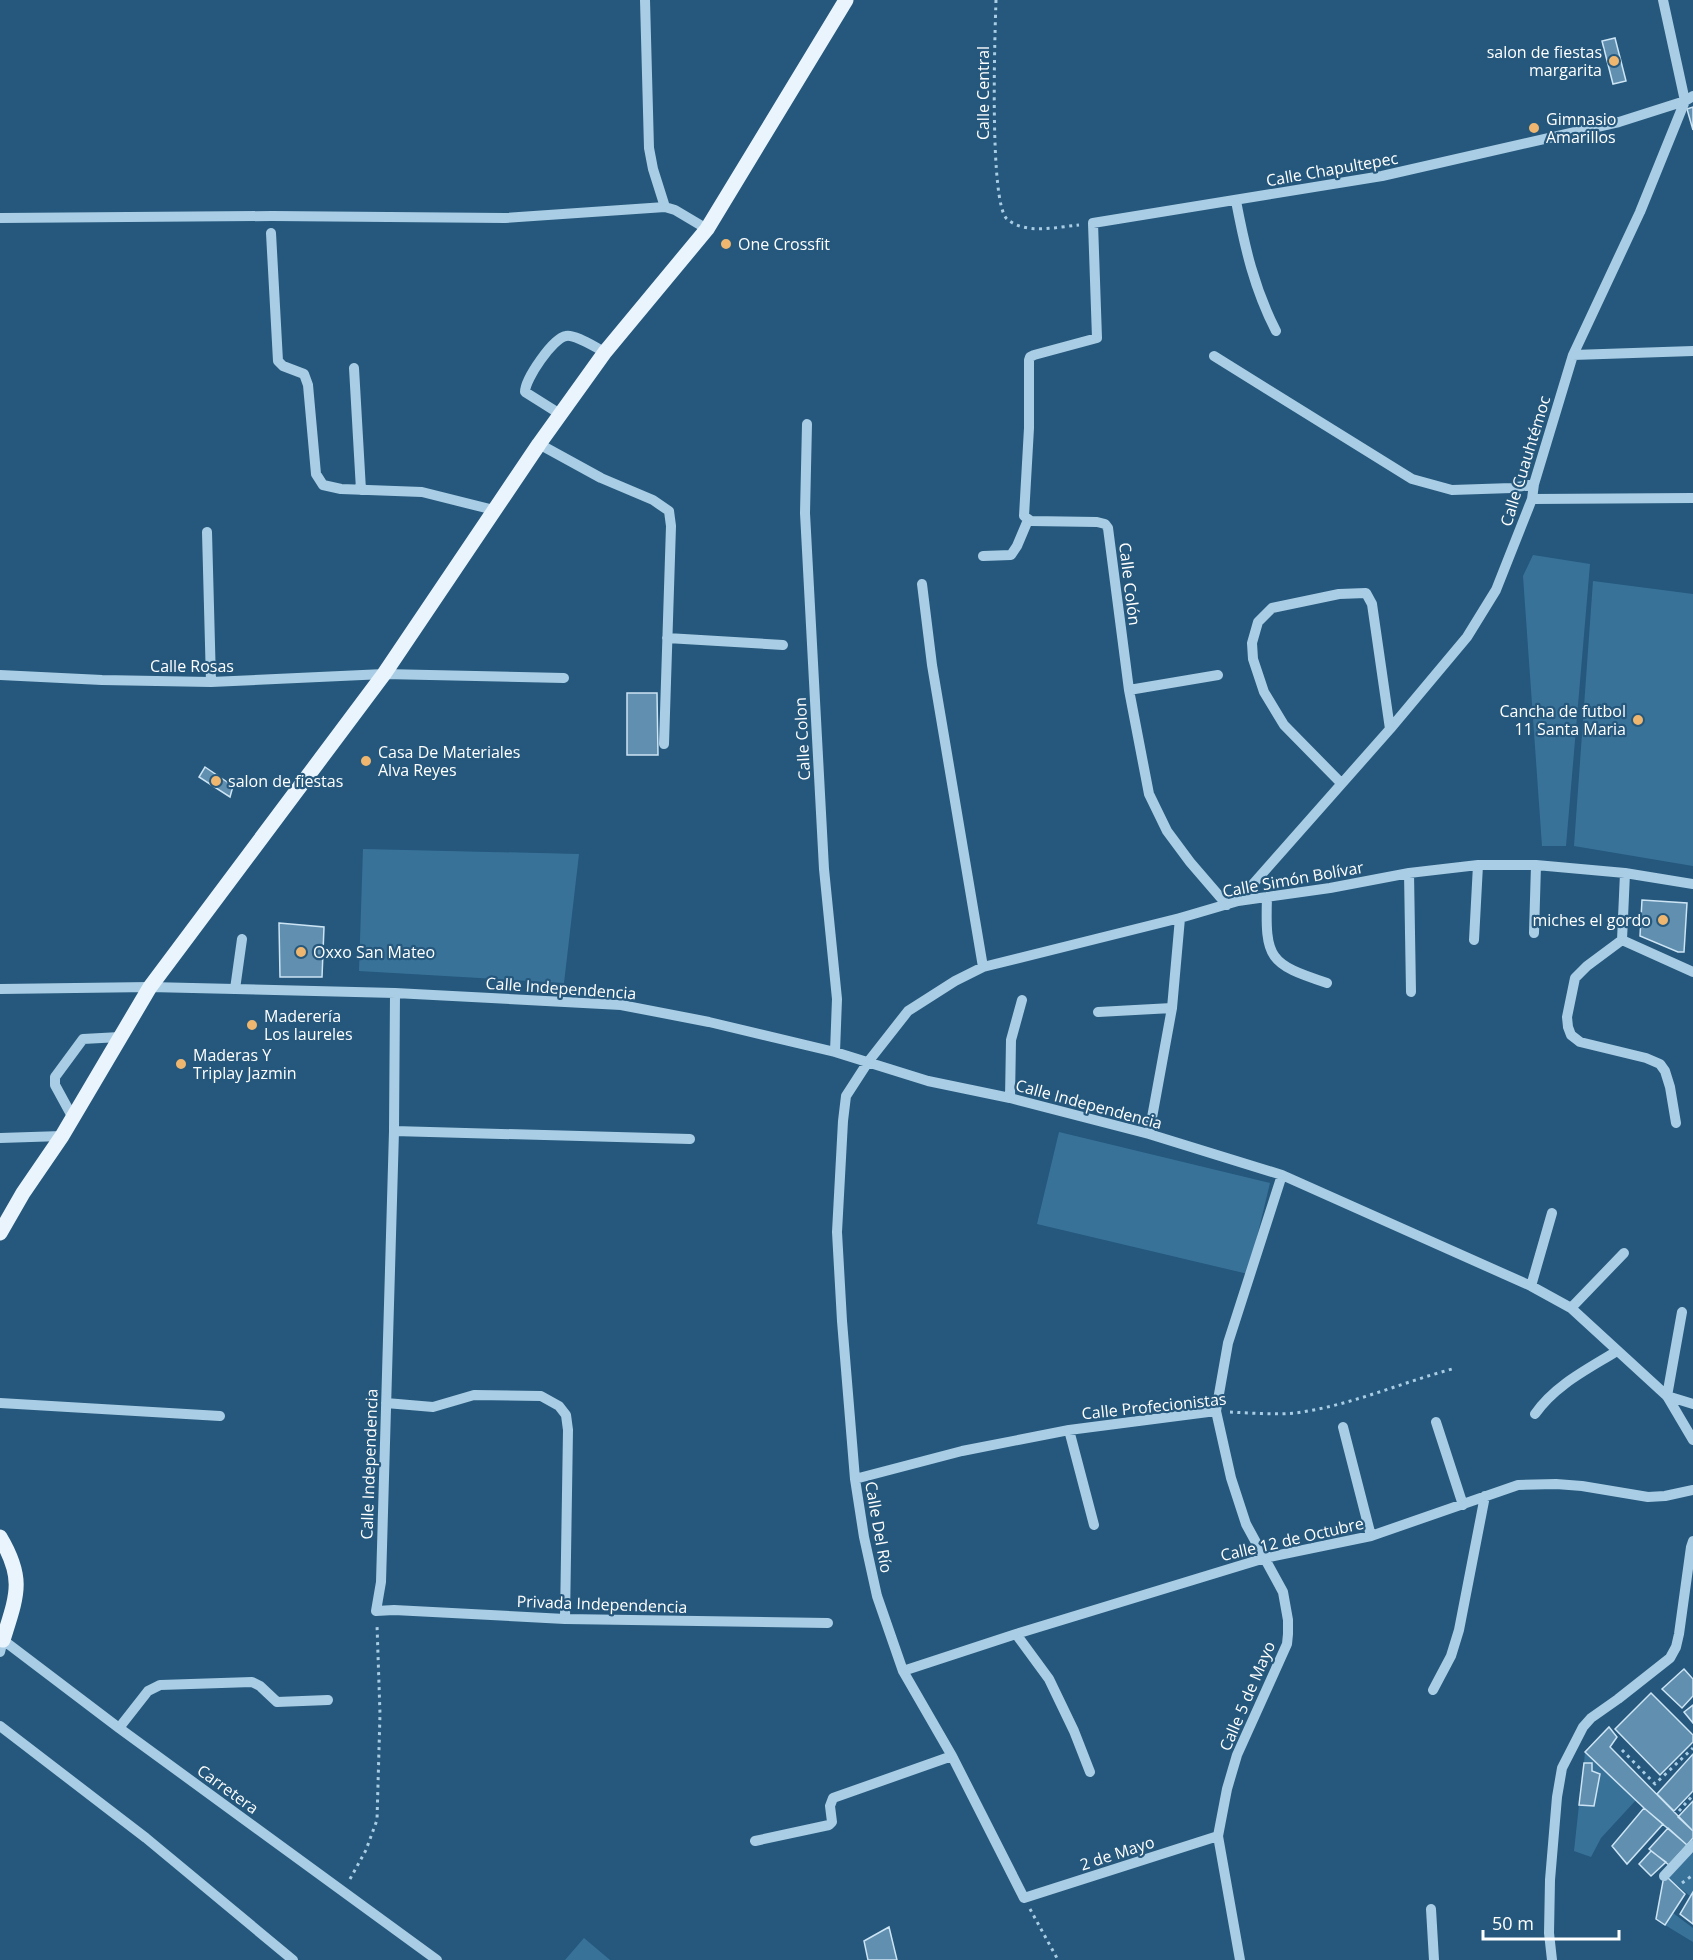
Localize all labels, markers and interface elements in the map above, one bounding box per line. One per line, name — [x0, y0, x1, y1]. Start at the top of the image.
place label: salon de fiestas margarita — [1487, 41, 1602, 81]
street label: Calle Central — [972, 46, 994, 140]
marker: salon de fiestas margarita — [1607, 54, 1621, 68]
place label: Gimnasio Amarillos — [1546, 108, 1616, 148]
marker: Gimnasio Amarillos — [1527, 121, 1541, 135]
street label: Calle Chapultepec — [1264, 146, 1400, 191]
place label: One Crossfit — [738, 233, 830, 255]
marker: One Crossfit — [719, 237, 733, 251]
street label: Calle Cuauhtémoc — [1495, 393, 1555, 529]
street label: Calle Colón — [1114, 541, 1146, 627]
street label: Calle Rosas — [150, 655, 234, 677]
street label: Calle Colon — [789, 697, 815, 781]
place label: Cancha de futbol 11 Santa Maria — [1499, 700, 1626, 740]
marker: Cancha de futbol 11 Santa Maria — [1631, 713, 1645, 727]
place label: Casa De Materiales Alva Reyes — [378, 741, 520, 781]
marker: Casa De Materiales Alva Reyes — [359, 754, 373, 768]
place label: salon de fiestas — [228, 770, 343, 792]
marker: salon de fiestas — [209, 774, 223, 788]
street label: Calle Simón Bolívar — [1221, 856, 1366, 902]
place label: miches el gordo — [1532, 909, 1651, 931]
marker: miches el gordo — [1656, 913, 1670, 927]
place label: Oxxo San Mateo — [313, 941, 435, 963]
marker: Oxxo San Mateo — [294, 945, 308, 959]
street label: Calle Independencia — [485, 972, 637, 1004]
place label: Maderería Los laureles — [264, 1005, 353, 1045]
marker: Maderería Los laureles — [245, 1018, 259, 1032]
place label: Maderas Y Triplay Jazmin — [193, 1044, 297, 1084]
marker: Maderas Y Triplay Jazmin — [174, 1057, 188, 1071]
street label: Calle Independencia — [1013, 1074, 1165, 1134]
street label: Calle Profecionistas — [1081, 1387, 1227, 1425]
street label: Calle Independencia — [355, 1388, 383, 1540]
street label: Calle Del Río — [860, 1480, 898, 1574]
street label: Calle 12 de Octubre — [1218, 1512, 1366, 1566]
street label: Privada Independencia — [516, 1590, 688, 1618]
street label: Calle 5 de Mayo — [1214, 1638, 1280, 1754]
street label: Carretera — [193, 1759, 263, 1819]
street label: 2 de Mayo — [1077, 1831, 1157, 1875]
scale bar — [1483, 1903, 1620, 1941]
text: 50 m — [1492, 1911, 1534, 1935]

